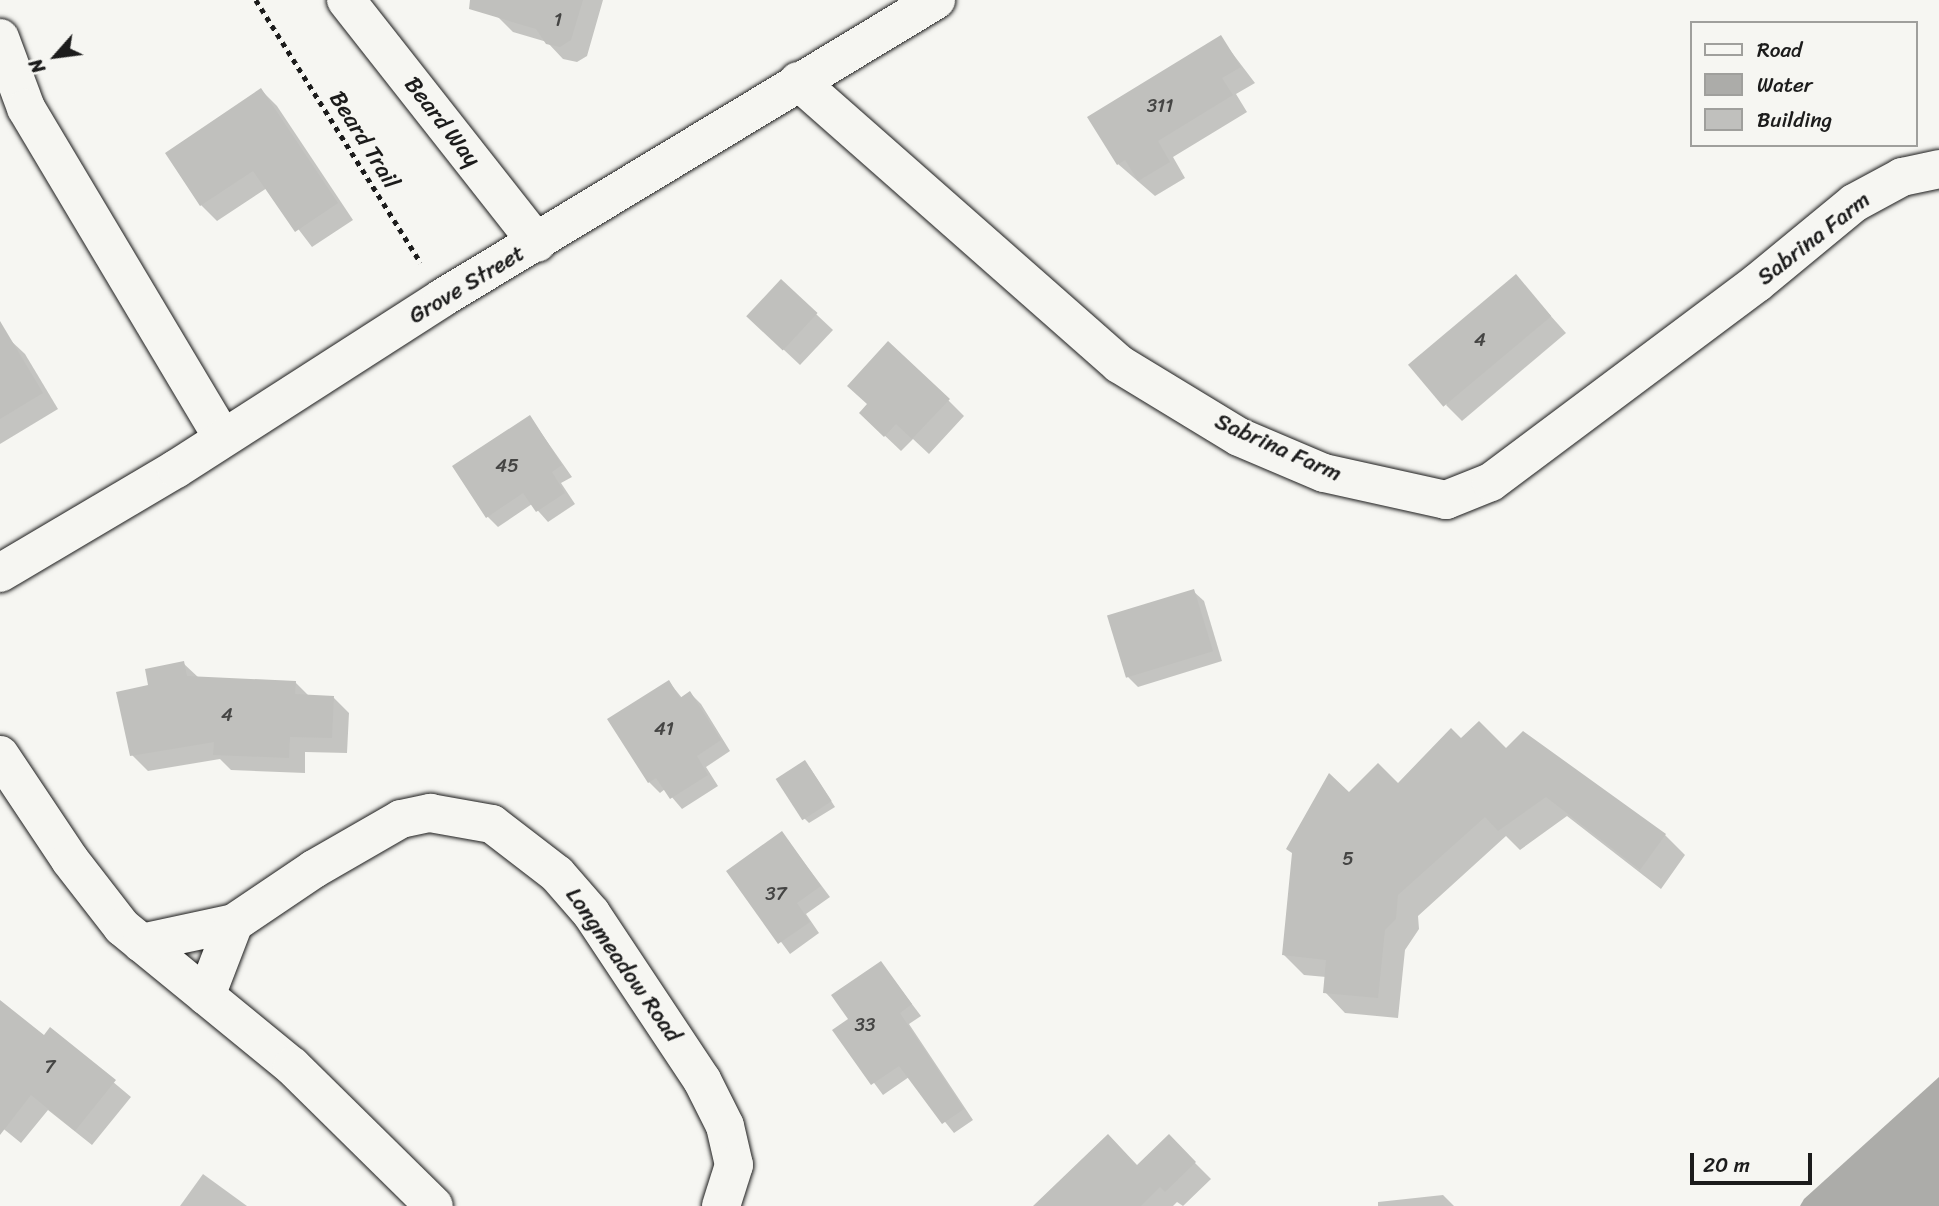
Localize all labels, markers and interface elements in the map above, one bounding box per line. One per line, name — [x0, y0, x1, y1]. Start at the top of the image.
house number: 1 — [554, 9, 562, 31]
north arrow — [21, 21, 91, 91]
legend — [1690, 21, 1918, 147]
text: Road — [1757, 31, 1802, 69]
text: N — [19, 53, 55, 80]
text: Water — [1757, 66, 1812, 104]
street label: Beard Way — [398, 71, 486, 173]
street label: Beard Trail — [323, 86, 405, 194]
house number: 311 — [1147, 95, 1173, 117]
text: Building — [1757, 101, 1832, 139]
street label: Sabrina Farm — [1752, 186, 1876, 292]
street label: Grove Street — [404, 239, 530, 331]
house number: 4 — [1474, 329, 1486, 351]
street label: Sabrina Farm — [1210, 408, 1346, 488]
house number: 45 — [495, 455, 519, 477]
house number: 4 — [221, 704, 233, 726]
house number: 41 — [654, 718, 674, 740]
house number: 5 — [1342, 848, 1354, 870]
street label: Longmeadow Road — [559, 882, 687, 1048]
house number: 37 — [765, 883, 787, 905]
house number: 33 — [855, 1014, 875, 1036]
house number: 7 — [45, 1056, 55, 1078]
scale bar — [1694, 1140, 1816, 1184]
text: 20 m — [1703, 1146, 1750, 1184]

